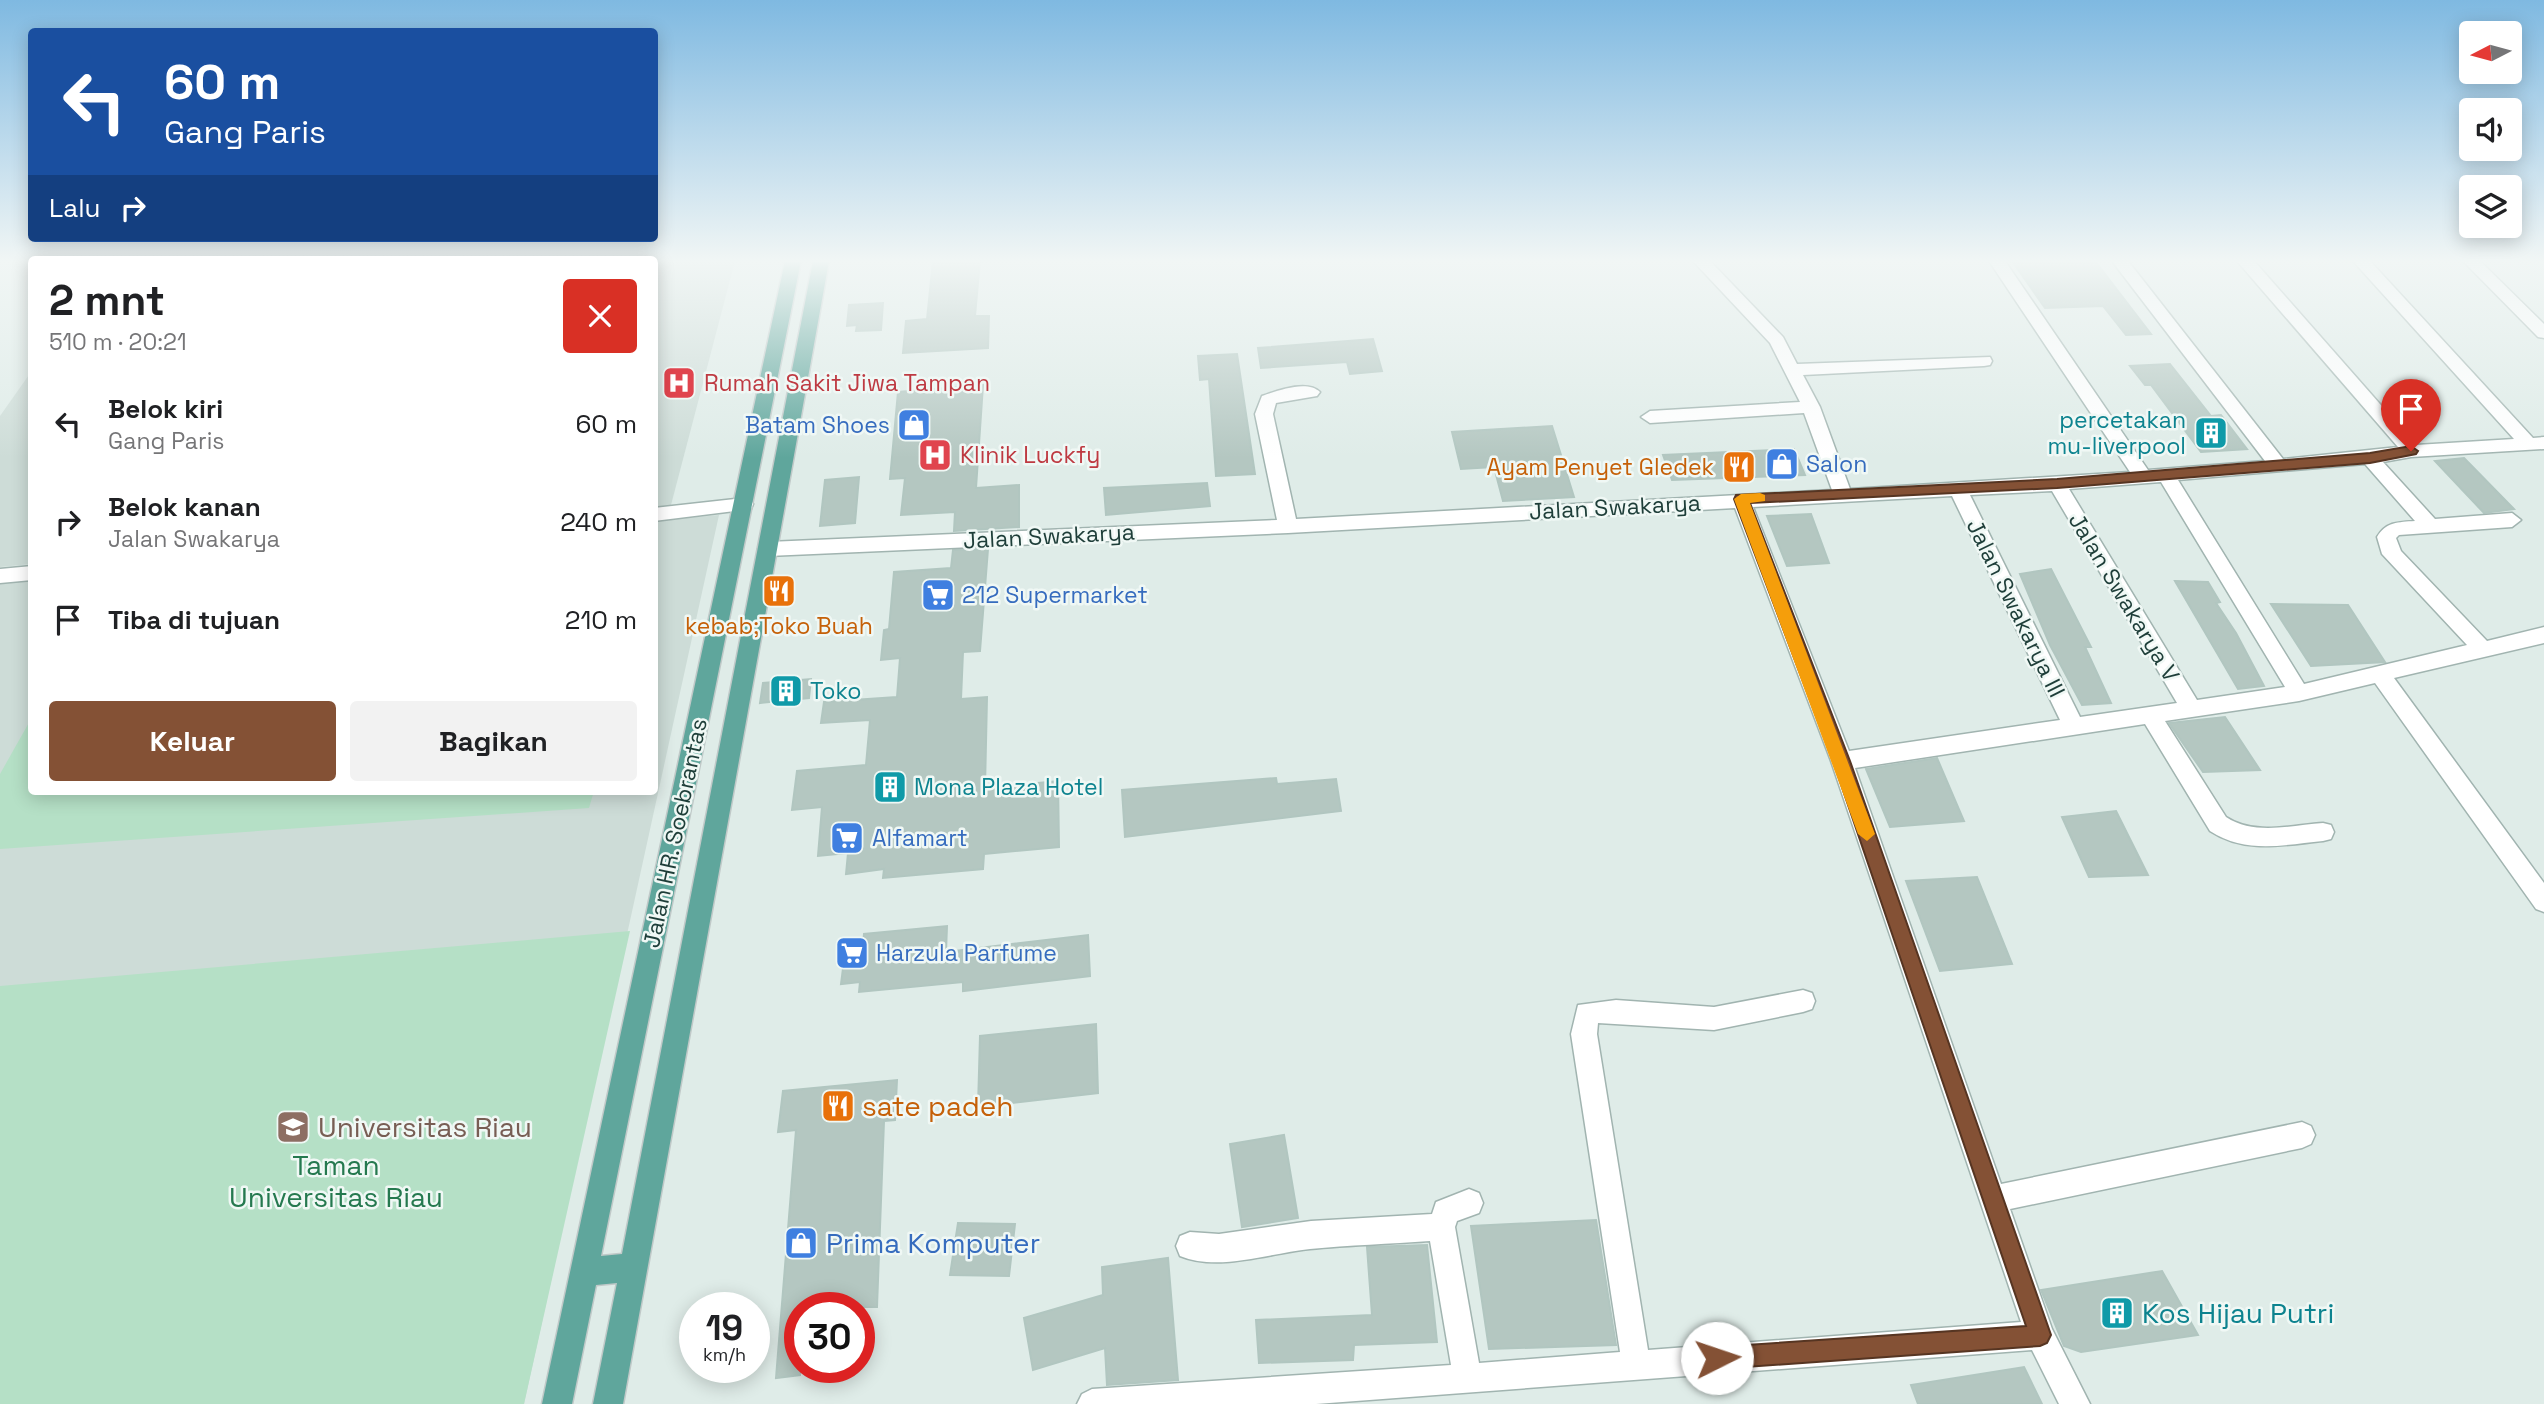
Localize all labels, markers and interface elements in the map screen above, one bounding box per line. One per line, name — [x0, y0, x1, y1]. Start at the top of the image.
north arrow — [2459, 21, 2522, 84]
map controls — [2459, 21, 2522, 238]
text: 60 m — [164, 51, 280, 113]
icon: left — [49, 56, 140, 147]
button: sound — [2459, 98, 2522, 161]
text: Gang Paris — [164, 112, 326, 152]
button: layers — [2459, 175, 2522, 238]
icon: right — [114, 189, 152, 227]
text: Lalu — [49, 191, 100, 225]
text: 2 mnt — [49, 274, 165, 327]
button: close — [563, 279, 637, 353]
text: 510 m · 20:21 — [49, 327, 187, 357]
hospital icon: Rumah Sakit Jiwa Tampan — [660, 364, 698, 402]
place label: Rumah Sakit Jiwa Tampan — [704, 368, 990, 398]
pin — [2381, 379, 2441, 451]
icon: arrive — [2392, 390, 2430, 428]
text: Belok kiri — [108, 392, 223, 426]
icon: left — [49, 405, 87, 443]
place label: percetakan mu-liverpool — [2048, 405, 2186, 461]
shop icon: Batam Shoes — [895, 406, 933, 444]
text: 60 m — [575, 407, 637, 441]
place label: Batam Shoes — [745, 410, 890, 440]
building icon: percetakan mu-liverpool — [2192, 414, 2230, 452]
text: Gang Paris — [108, 426, 224, 456]
hospital icon: Klinik Luckfy — [916, 436, 954, 474]
place label: Klinik Luckfy — [960, 440, 1100, 470]
shop icon: Salon — [1763, 445, 1801, 483]
restaurant icon: Ayam Penyet Gledek — [1720, 448, 1758, 486]
place label: Salon — [1806, 449, 1867, 479]
place label: Ayam Penyet Gledek — [1487, 452, 1714, 482]
street label: Jalan Swakarya — [1528, 488, 1702, 526]
text: Belok kanan — [108, 490, 261, 524]
icon: right — [49, 503, 87, 541]
text: 240 m — [560, 505, 637, 539]
street label: Jalan Swakarya V — [2062, 507, 2186, 687]
street label: Jalan Swakarya III — [1960, 514, 2072, 702]
street label: Jalan Swakarya — [962, 517, 1136, 555]
text: Jalan Swakarya — [108, 524, 280, 554]
restaurant icon: kebab;Toko Buah — [760, 572, 798, 610]
supermarket icon: 212 Supermarket — [919, 576, 957, 614]
place label: 212 Supermarket — [962, 580, 1148, 610]
icon: arrive — [49, 601, 87, 639]
text: Tiba di tujuan — [108, 603, 280, 637]
text: 210 m — [565, 603, 637, 637]
place label: kebab;Toko Buah — [685, 611, 873, 641]
building icon: Toko — [767, 672, 805, 710]
place label: Toko — [810, 676, 861, 706]
button: Keluar — [49, 701, 336, 781]
button: Bagikan — [350, 701, 637, 781]
street label: Jalan HR. Soebrantas — [636, 716, 714, 950]
building icon: Mona Plaza Hotel — [871, 768, 909, 806]
place label: Mona Plaza Hotel — [914, 772, 1103, 802]
supermarket icon: Alfamart — [828, 819, 866, 857]
place label: Alfamart — [872, 823, 968, 853]
supermarket icon: Harzula Parfume — [833, 934, 871, 972]
place label: Harzula Parfume — [876, 938, 1057, 968]
restaurant icon: sate padeh — [819, 1087, 857, 1125]
place label: sate padeh — [862, 1088, 1014, 1124]
school or university icon: Universitas Riau — [274, 1108, 312, 1146]
place label: Universitas Riau — [318, 1109, 532, 1145]
park label: Taman Universitas Riau — [229, 1147, 443, 1215]
shop icon: Prima Komputer — [782, 1224, 820, 1262]
place label: Prima Komputer — [826, 1225, 1040, 1261]
speed limit sign: 30 — [784, 1292, 875, 1383]
building icon: Kos Hijau Putri — [2098, 1294, 2136, 1332]
place label: Kos Hijau Putri — [2142, 1295, 2334, 1331]
text: 19 — [706, 1306, 743, 1350]
position arrow — [1680, 1321, 1754, 1395]
text: km/h — [703, 1343, 746, 1366]

